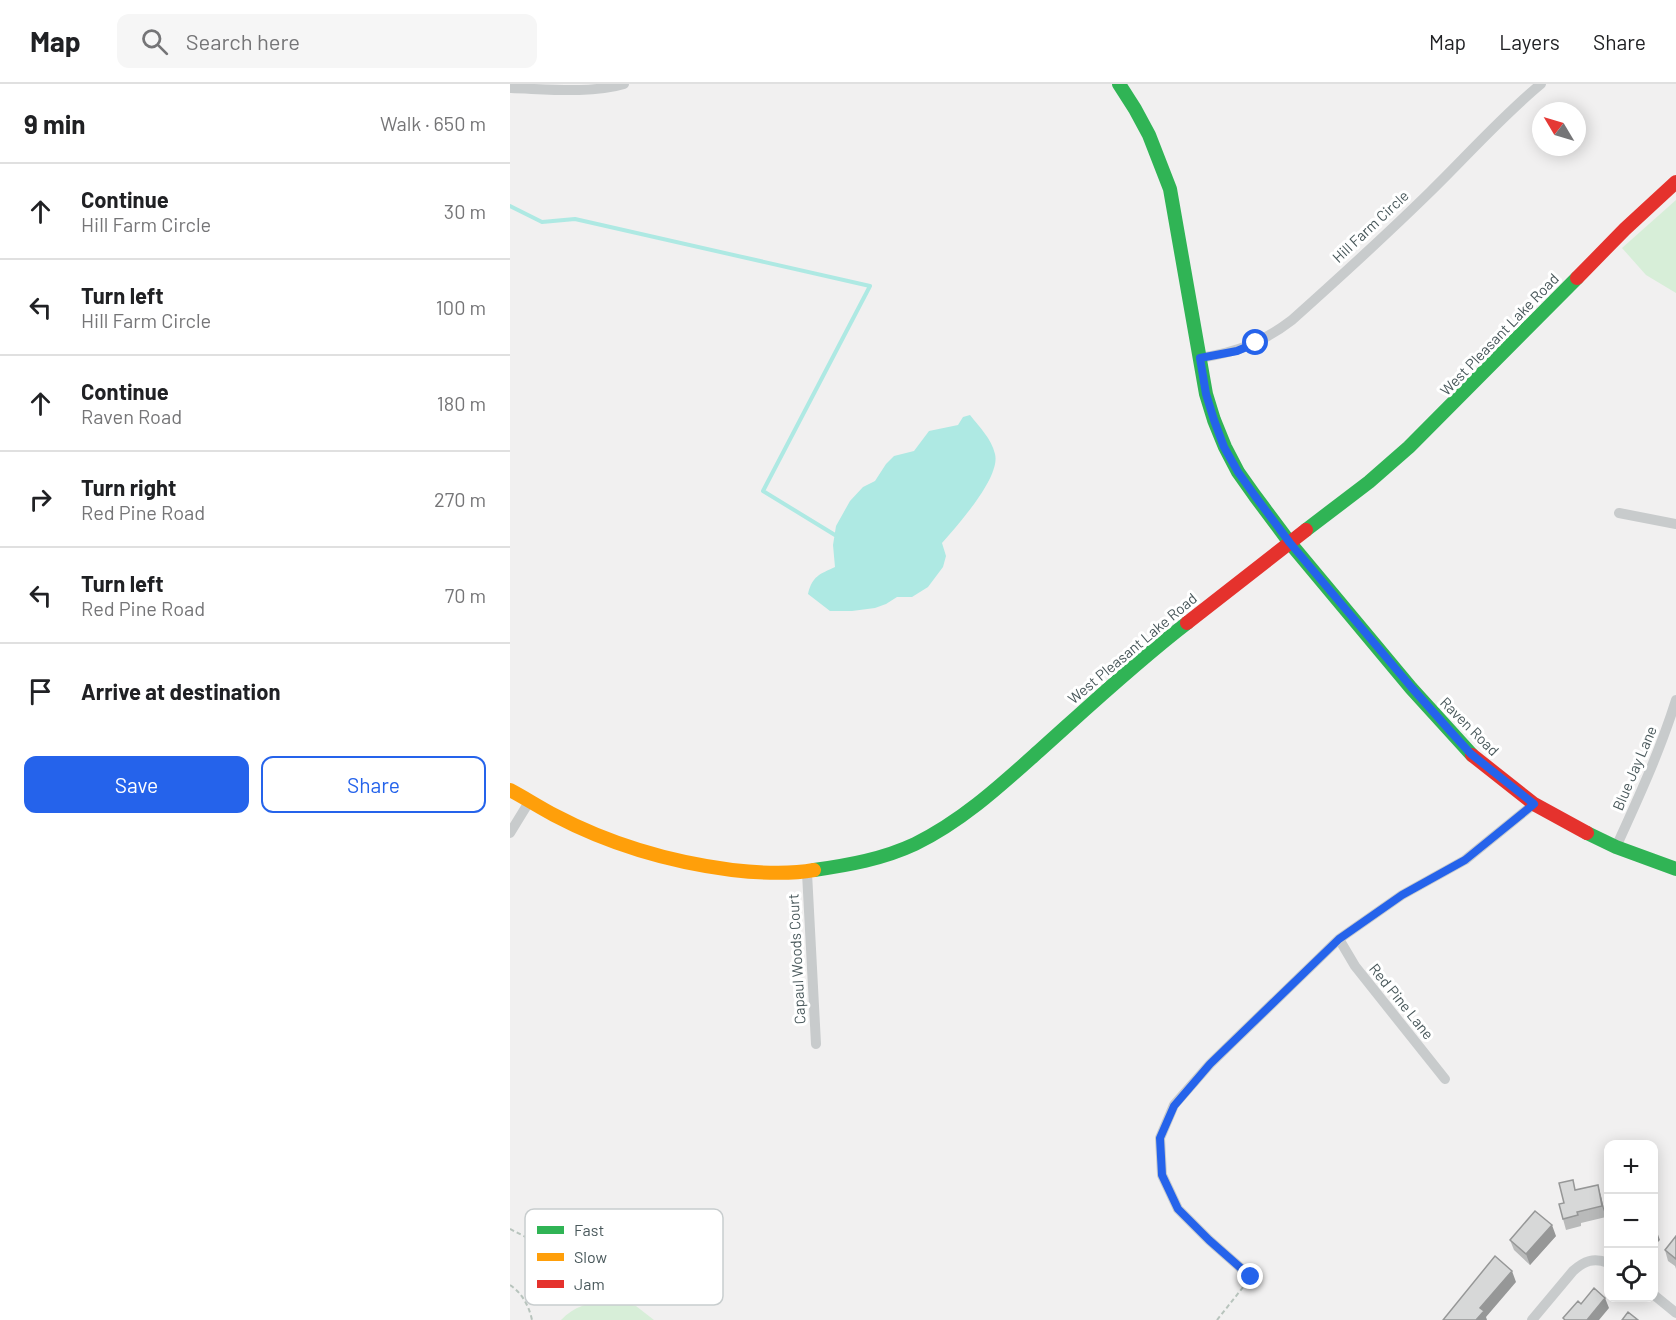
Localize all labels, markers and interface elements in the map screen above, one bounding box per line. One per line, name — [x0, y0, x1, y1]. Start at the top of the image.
search box — [117, 14, 537, 68]
text: Map — [30, 24, 81, 58]
icon: search — [138, 25, 171, 58]
text: Search here — [186, 28, 300, 54]
text: Map — [1429, 29, 1466, 54]
text: Layers — [1499, 29, 1560, 54]
text: Share — [1593, 29, 1646, 54]
north arrow — [1532, 102, 1586, 156]
text: 9 min — [24, 108, 86, 139]
text: Walk · 650 m — [380, 111, 486, 135]
text: Continue — [81, 186, 169, 212]
street label: Hill Farm Circle — [1328, 186, 1412, 266]
icon: ahead — [24, 195, 57, 228]
text: 30 m — [444, 199, 486, 223]
text: Hill Farm Circle — [81, 212, 211, 236]
street label: West Pleasant Lake Road — [1436, 269, 1562, 399]
text: Turn left — [81, 282, 164, 308]
icon: left — [24, 291, 57, 324]
text: 100 m — [436, 295, 486, 319]
text: Hill Farm Circle — [81, 308, 211, 332]
route start — [1242, 329, 1268, 355]
text: Continue — [81, 378, 169, 404]
icon: ahead — [24, 387, 57, 420]
text: 180 m — [437, 391, 486, 415]
text: Raven Road — [81, 404, 182, 428]
text: Turn right — [81, 474, 176, 500]
icon: right — [24, 483, 57, 516]
text: 270 m — [434, 487, 486, 511]
text: Red Pine Road — [81, 500, 205, 524]
text: Turn left — [81, 570, 164, 596]
icon: left — [24, 579, 57, 612]
text: 70 m — [445, 583, 486, 607]
street label: West Pleasant Lake Road — [1064, 589, 1200, 707]
text: Red Pine Road — [81, 596, 205, 620]
icon: arrive — [24, 675, 57, 708]
text: Arrive at destination — [81, 678, 280, 704]
street label: Raven Road — [1437, 693, 1503, 759]
street label: Blue Jay Lane — [1608, 723, 1660, 813]
button: Save — [24, 756, 249, 813]
button: Share — [261, 756, 486, 813]
street label: Capaul Woods Court — [784, 893, 808, 1025]
street label: Red Pine Lane — [1366, 960, 1438, 1042]
map controls — [1604, 1140, 1658, 1302]
button: + — [1604, 1140, 1658, 1194]
button: − — [1604, 1194, 1658, 1248]
legend — [525, 1209, 723, 1305]
text: Fast — [574, 1220, 604, 1239]
text: Slow — [574, 1247, 607, 1266]
button: locate — [1604, 1248, 1658, 1302]
route end — [1237, 1263, 1263, 1289]
text: Jam — [574, 1274, 605, 1293]

